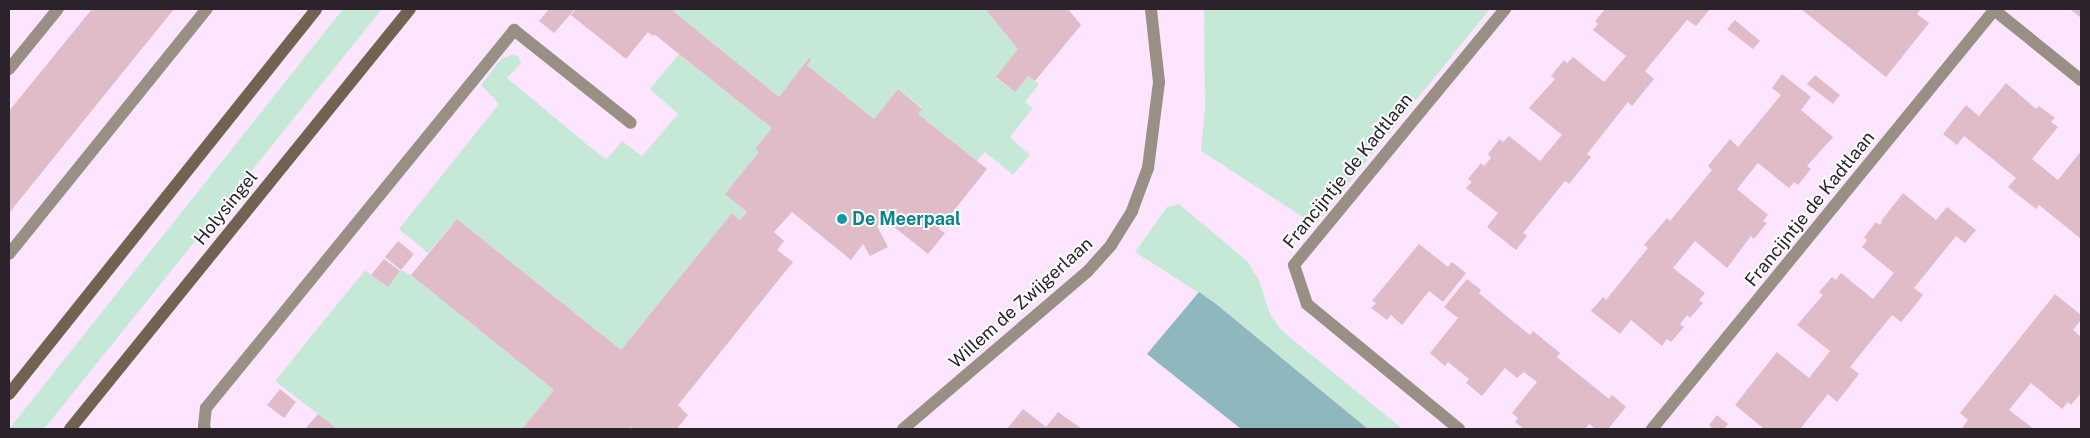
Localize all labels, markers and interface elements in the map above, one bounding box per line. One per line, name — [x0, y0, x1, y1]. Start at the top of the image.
street label: Francijntje de Kadtlaan — [1279, 89, 1417, 253]
street label: Francijntje de Kadtlaan — [1741, 127, 1879, 291]
street label: Holysingel — [190, 167, 262, 249]
place label: De Meerpaal — [852, 208, 961, 230]
marker: De Meerpaal — [836, 213, 848, 225]
street label: Willem de Zwijgerlaan — [945, 233, 1097, 373]

